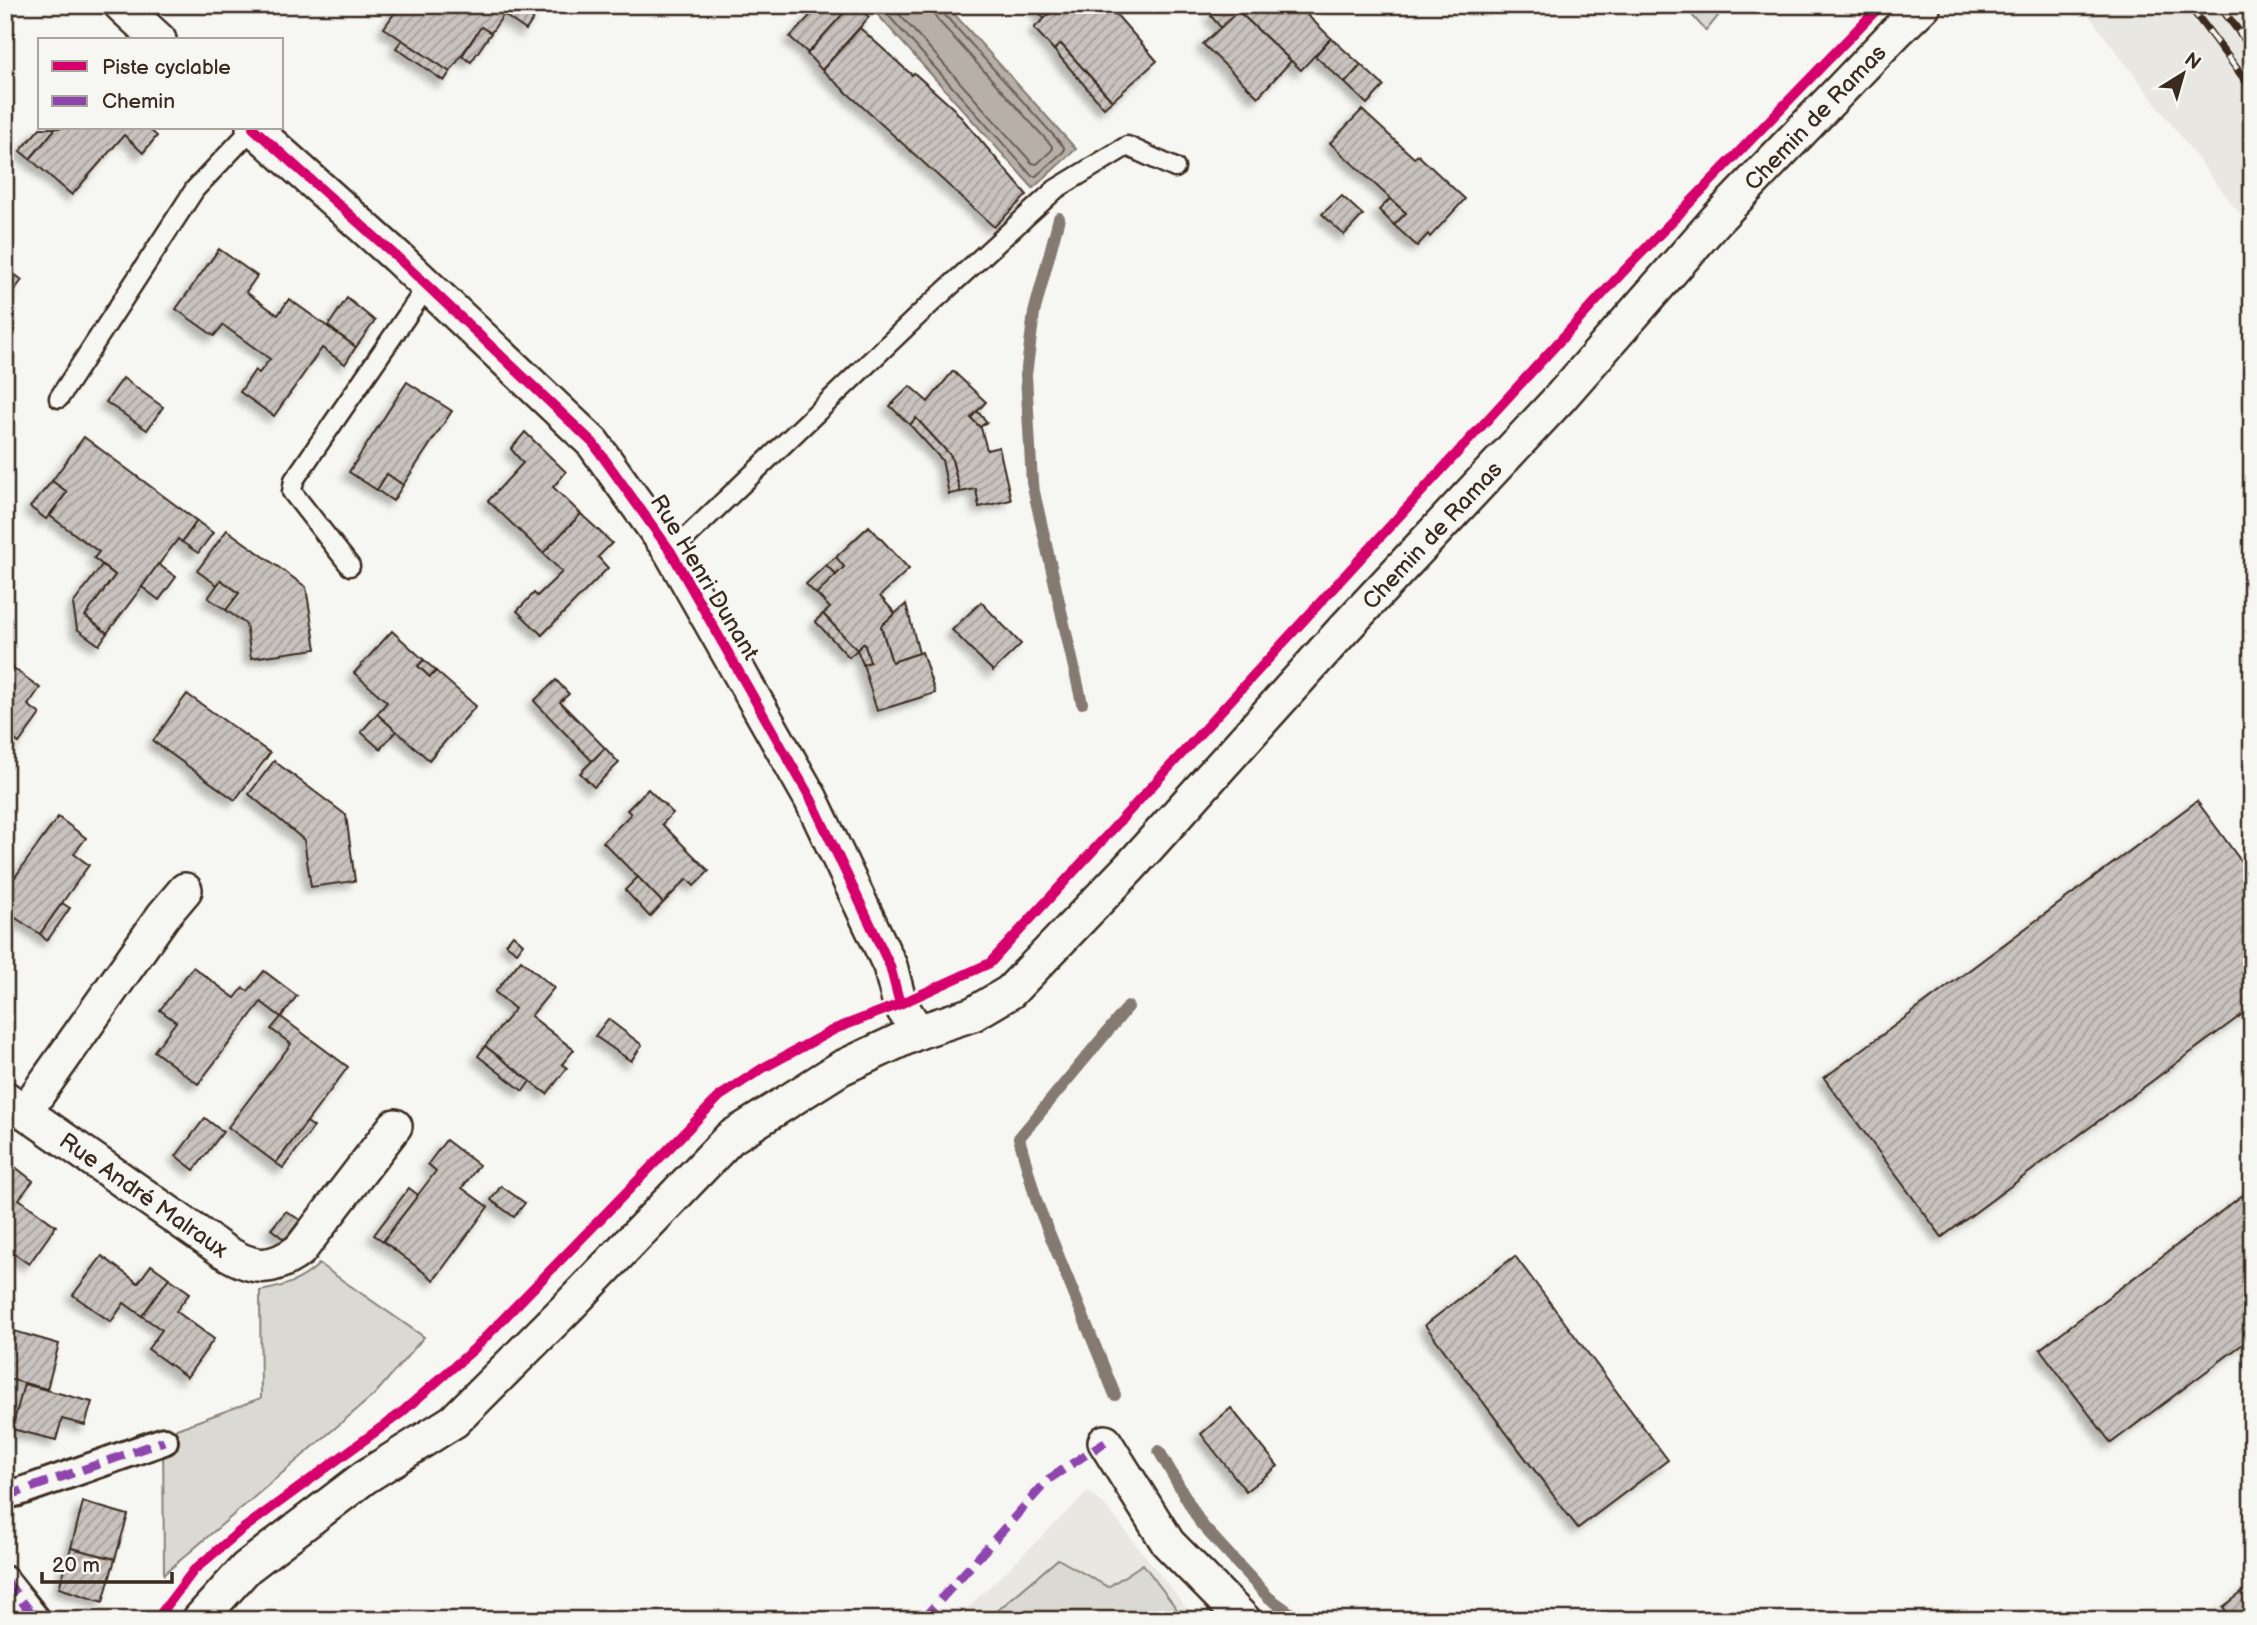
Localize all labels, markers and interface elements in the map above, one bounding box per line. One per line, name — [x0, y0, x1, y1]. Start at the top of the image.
legend — [38, 38, 284, 130]
north arrow — [2148, 38, 2218, 108]
street label: Chemin de Ramas — [1739, 39, 1893, 197]
text: N — [2180, 48, 2205, 75]
text: Piste cyclable — [102, 55, 231, 80]
text: Chemin — [102, 89, 175, 114]
street label: Chemin de Ramas — [1357, 456, 1508, 615]
street label: Rue Henri Dunant — [644, 490, 765, 665]
street label: Rue André Malraux — [54, 1127, 233, 1265]
scale bar — [42, 1541, 172, 1585]
text: 20 m — [52, 1553, 100, 1578]

